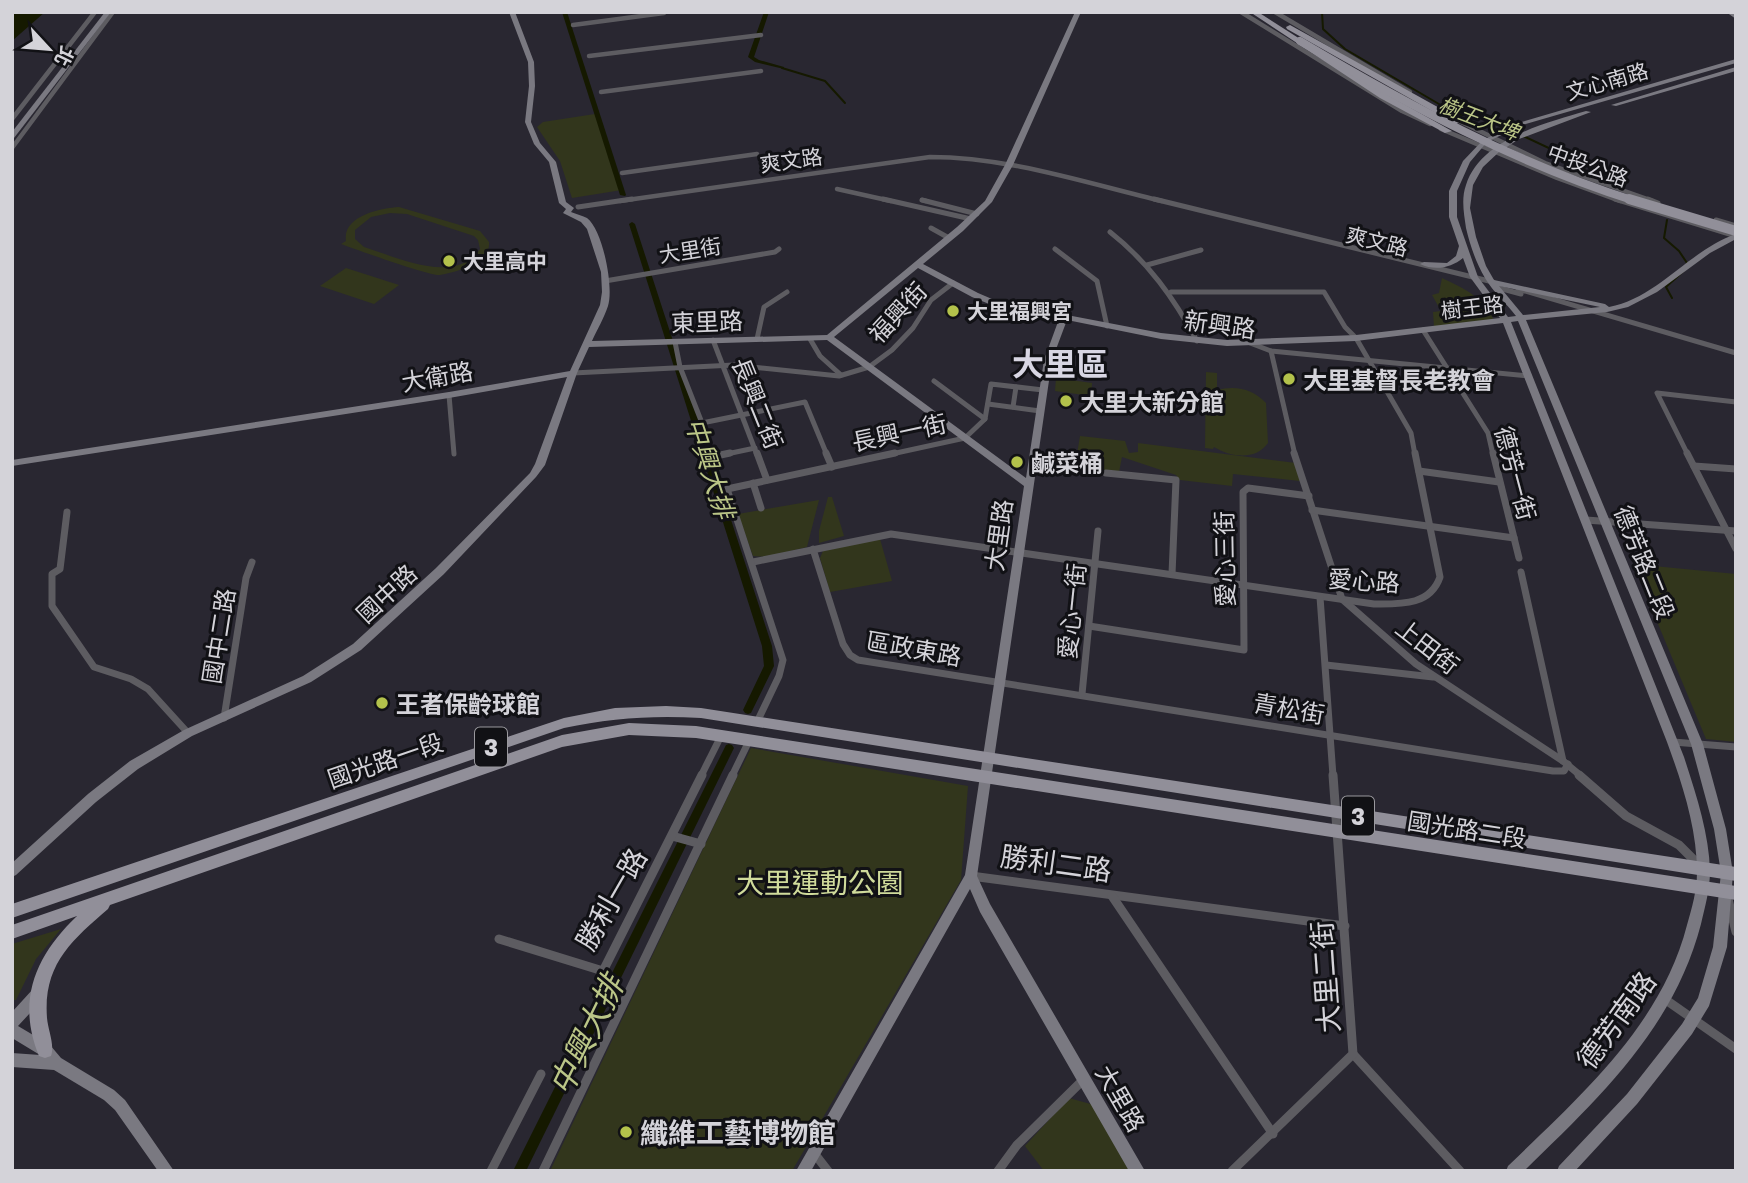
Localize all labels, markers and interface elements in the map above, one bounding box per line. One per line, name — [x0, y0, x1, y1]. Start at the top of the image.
north arrow — [14, 14, 84, 84]
text: 北 — [50, 43, 79, 70]
street label: 文心南路 — [1563, 57, 1651, 105]
water label: 樹王大埤 — [1435, 91, 1526, 146]
street label: 中投公路 — [1544, 138, 1632, 192]
street label: 爽文路 — [758, 143, 824, 177]
street label: 爽文路 — [1343, 221, 1411, 261]
street label: 大里街 — [657, 232, 723, 268]
place label: 大里高中 — [463, 248, 547, 274]
marker: 大里高中 — [441, 253, 457, 269]
street label: 福興街 — [862, 276, 932, 348]
street label: 樹王路 — [1439, 290, 1505, 324]
place label: 大里福興宮 — [967, 298, 1072, 324]
marker: 大里福興宮 — [945, 303, 961, 319]
street label: 東里路 — [671, 305, 743, 337]
street label: 新興路 — [1182, 305, 1258, 343]
district label: 大里區 — [1012, 345, 1108, 383]
street label: 長興二街 — [727, 353, 789, 453]
street label: 大衛路 — [399, 355, 475, 397]
place label: 大里基督長老教會 — [1303, 365, 1495, 394]
marker: 大里基督長老教會 — [1281, 371, 1297, 387]
place label: 大里大新分館 — [1080, 387, 1224, 416]
marker: 大里大新分館 — [1058, 393, 1074, 409]
street label: 長興一街 — [849, 408, 949, 456]
water label: 中興大排 — [679, 414, 742, 525]
street label: 德芳一街 — [1490, 423, 1542, 523]
place label: 鹹菜桶 — [1031, 448, 1103, 477]
marker: 鹹菜桶 — [1009, 454, 1025, 470]
street label: 大里路 — [979, 497, 1017, 573]
street label: 德芳路二段 — [1609, 501, 1681, 623]
street label: 愛心三街 — [1209, 511, 1239, 607]
street label: 國中路 — [350, 558, 422, 628]
street label: 愛心一街 — [1052, 562, 1090, 660]
street label: 愛心路 — [1327, 563, 1401, 597]
street label: 國中二路 — [196, 586, 240, 686]
street label: 上田街 — [1391, 612, 1465, 680]
street label: 區政東路 — [864, 625, 964, 671]
street label: 青松街 — [1251, 687, 1327, 729]
place label: 王者保齡球館 — [396, 689, 540, 718]
marker: 王者保齡球館 — [374, 695, 390, 711]
street label: 國光路一段 — [324, 727, 446, 793]
road number: 3 — [475, 727, 507, 766]
road number: 3 — [1342, 796, 1374, 836]
street label: 國光路二段 — [1405, 805, 1529, 853]
street label: 勝利二路 — [998, 839, 1114, 887]
street label: 勝利一路 — [569, 842, 653, 956]
park label: 大里運動公園 — [736, 866, 904, 899]
street label: 大里二街 — [1305, 920, 1345, 1034]
street label: 德芳南路 — [1570, 965, 1662, 1075]
water label: 中興大排 — [541, 966, 633, 1101]
street label: 大里路 — [1090, 1060, 1152, 1136]
place label: 纖維工藝博物館 — [640, 1116, 836, 1149]
marker: 纖維工藝博物館 — [618, 1124, 634, 1140]

